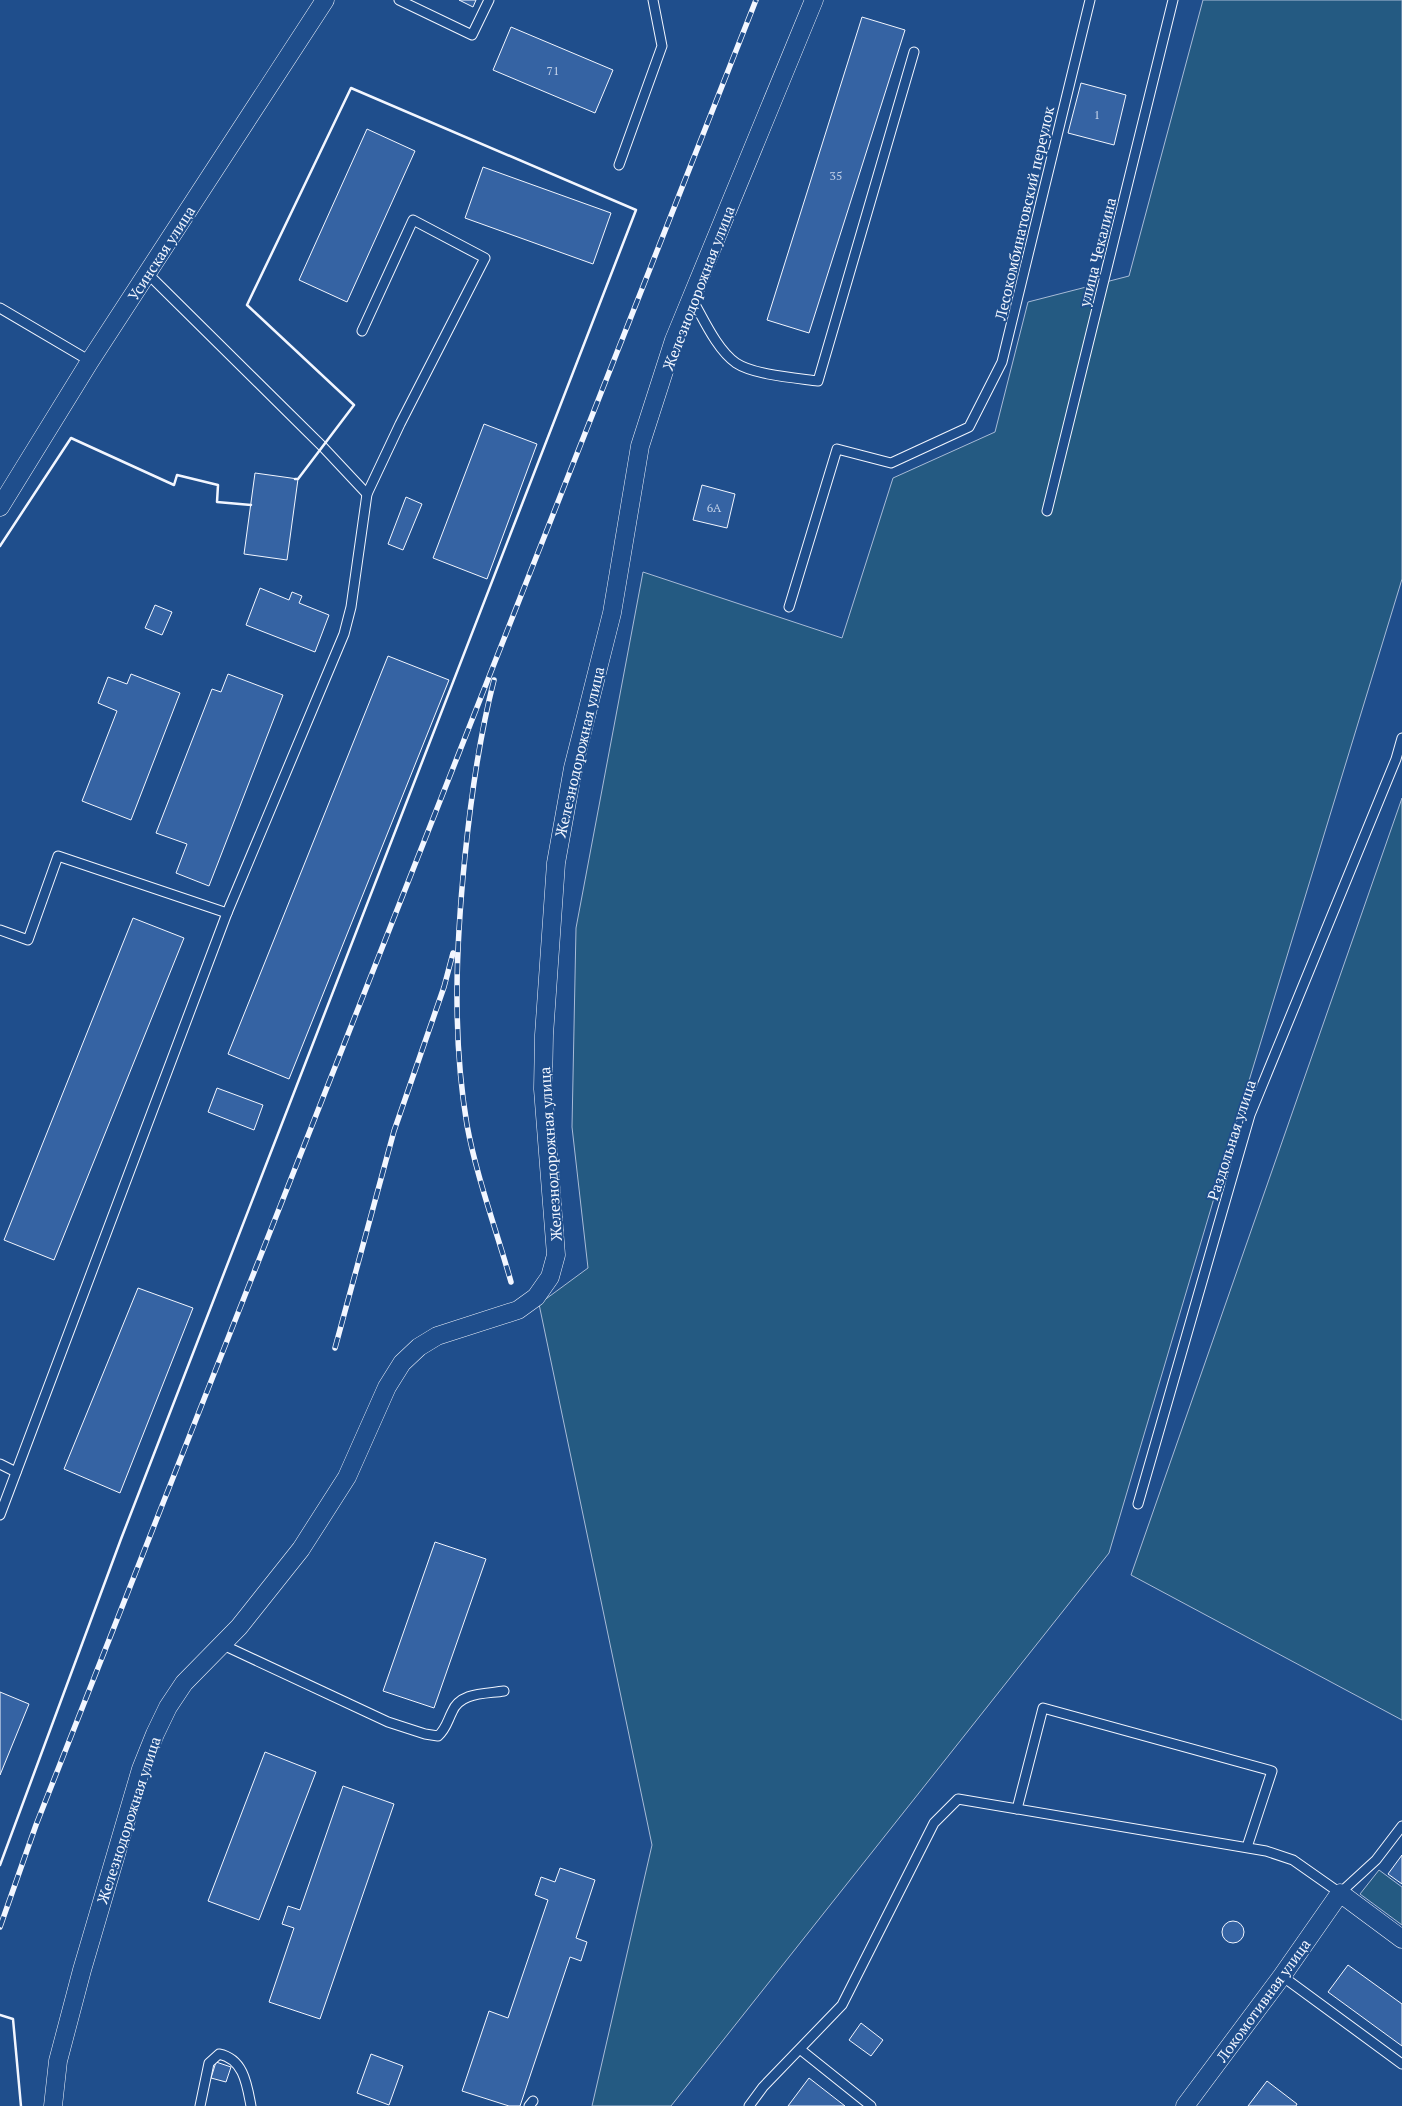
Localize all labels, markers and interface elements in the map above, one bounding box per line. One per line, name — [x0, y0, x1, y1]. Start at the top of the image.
house number: 71 — [547, 63, 559, 78]
street label: Лесокомбинатовский переулок — [989, 103, 1059, 323]
house number: 1 — [1094, 107, 1100, 122]
house number: 35 — [830, 168, 842, 183]
street label: улица Чекалина — [1074, 195, 1120, 310]
street label: Усинская улица — [123, 201, 199, 304]
street label: Железнодорожная улица — [657, 202, 739, 373]
house number: 6А — [707, 500, 722, 515]
street label: Железнодорожная улица — [550, 664, 609, 839]
street label: Железнодорожная улица — [534, 1066, 566, 1242]
street label: Раздольная улица — [1202, 1077, 1260, 1203]
street label: Железнодорожная улица — [91, 1733, 165, 1906]
street label: Локомотивная улица — [1211, 1934, 1315, 2066]

